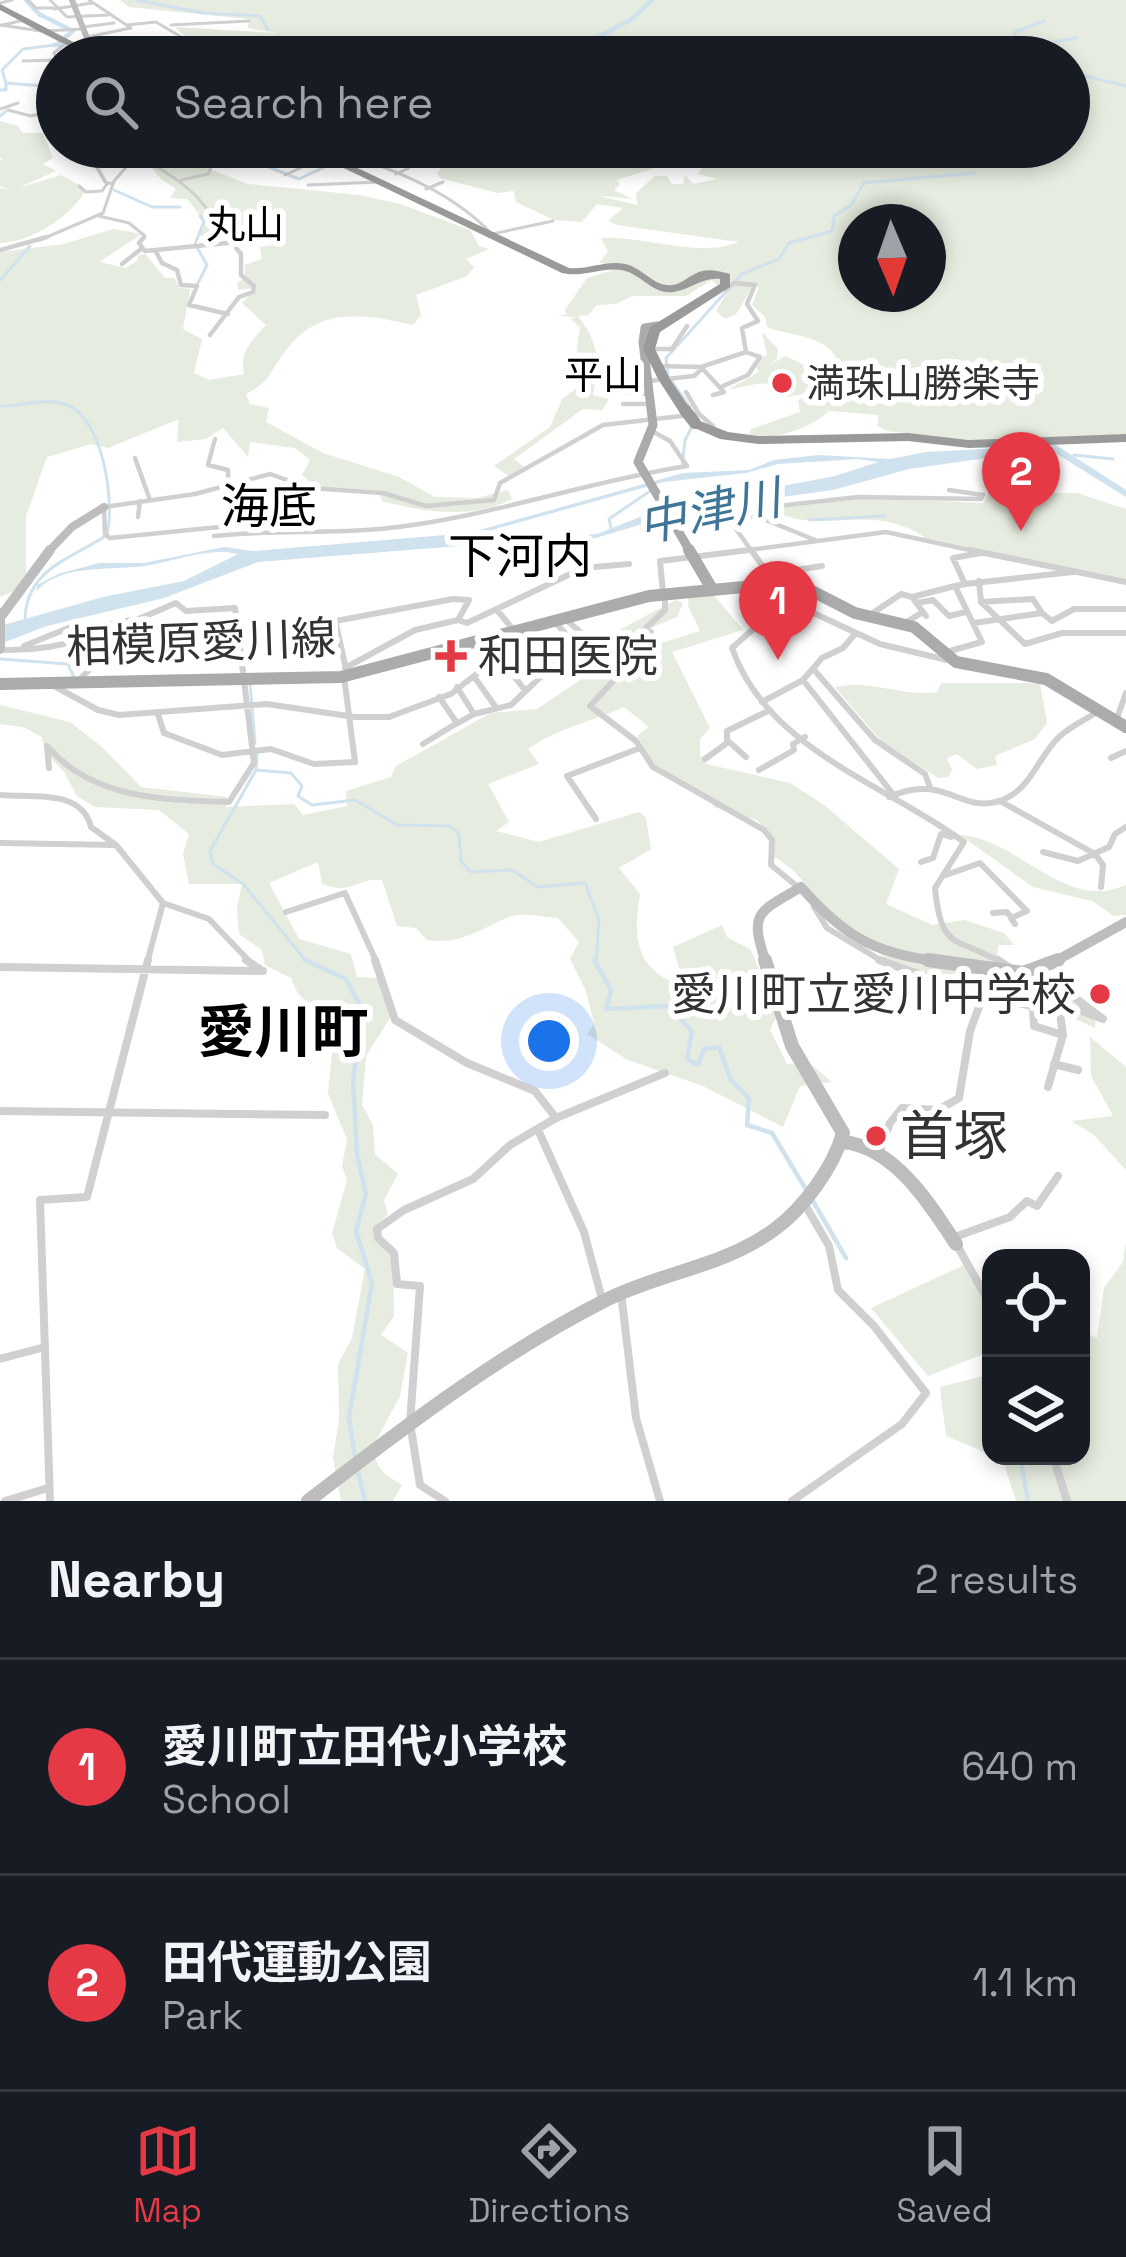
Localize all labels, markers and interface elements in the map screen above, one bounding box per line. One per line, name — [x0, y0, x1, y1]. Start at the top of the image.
search box — [36, 36, 1090, 168]
icon: search — [78, 69, 144, 135]
text: Search here — [174, 74, 433, 131]
district label: 丸山 — [206, 200, 284, 249]
north arrow — [838, 204, 946, 312]
district label: 平山 — [564, 351, 642, 400]
place label: 満珠山勝楽寺 — [806, 359, 1040, 408]
marker: 満珠山勝楽寺 — [769, 370, 795, 396]
pin: 2 — [982, 432, 1060, 531]
water label: 中津川 — [632, 466, 791, 556]
district label: 海底 — [221, 476, 317, 537]
district label: 下河内 — [448, 526, 592, 587]
pin: 1 — [739, 561, 817, 660]
street label: 相模原愛川線 — [65, 609, 337, 676]
place label: 和田医院 — [478, 628, 658, 685]
marker: 和田医院 — [435, 640, 467, 672]
place label: 愛川町立愛川中学校 — [671, 966, 1076, 1023]
marker: 愛川町立愛川中学校 — [1087, 981, 1113, 1007]
district label: 愛川町 — [198, 996, 369, 1069]
your location — [519, 1011, 579, 1071]
place label: 首塚 — [900, 1102, 1008, 1171]
marker: 首塚 — [863, 1123, 889, 1149]
map controls — [982, 1249, 1090, 1465]
button: locate — [982, 1249, 1090, 1357]
button: layers — [982, 1357, 1090, 1465]
text: Nearby — [48, 1547, 225, 1612]
text: 2 results — [915, 1555, 1078, 1604]
text: 愛川町立田代小学校 — [162, 1718, 567, 1775]
text: 1 — [78, 1742, 96, 1791]
text: 640 m — [961, 1742, 1078, 1791]
text: School — [162, 1775, 291, 1824]
text: 田代運動公園 — [162, 1934, 432, 1991]
text: 2 — [75, 1958, 99, 2007]
text: 1.1 km — [973, 1958, 1078, 2007]
text: Park — [162, 1991, 243, 2040]
tab: Map — [133, 2118, 202, 2232]
tab: Directions — [468, 2118, 630, 2232]
tab: Saved — [897, 2118, 993, 2232]

